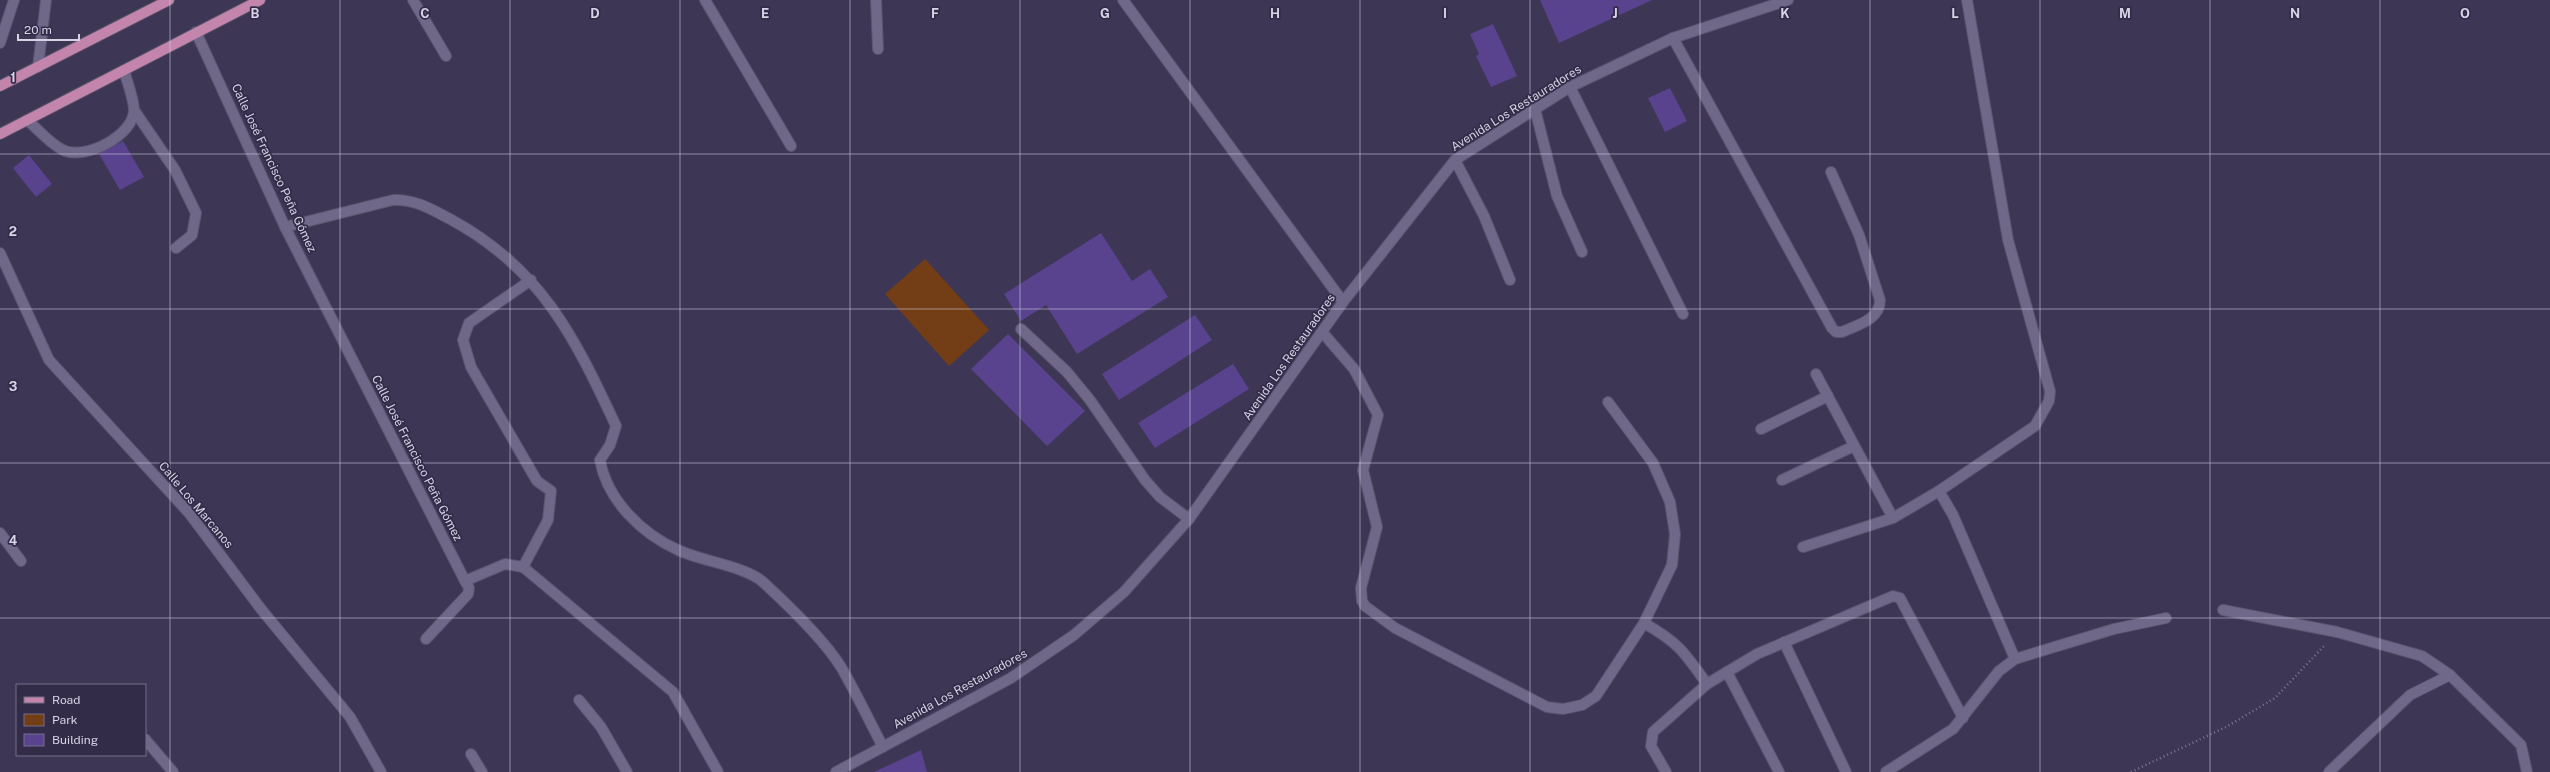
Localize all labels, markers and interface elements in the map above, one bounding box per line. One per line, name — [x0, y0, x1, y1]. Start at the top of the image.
text: B — [251, 6, 260, 21]
text: C — [420, 6, 430, 21]
text: D — [590, 6, 600, 21]
text: E — [761, 6, 769, 21]
text: F — [931, 6, 939, 21]
text: G — [1100, 6, 1110, 21]
text: H — [1270, 6, 1280, 21]
text: I — [1443, 6, 1447, 21]
text: J — [1612, 6, 1618, 21]
text: K — [1780, 6, 1790, 21]
text: L — [1951, 6, 1959, 21]
text: M — [2119, 6, 2131, 21]
text: N — [2290, 6, 2300, 21]
text: O — [2460, 6, 2470, 21]
scale bar — [18, 16, 79, 42]
text: 20 m — [24, 23, 52, 37]
street label: Avenida Los Restauradores — [1448, 62, 1584, 154]
text: 1 — [10, 70, 16, 85]
street label: Calle José Francisco Peña Gómez — [229, 82, 319, 255]
text: 2 — [9, 224, 17, 239]
street label: Avenida Los Restauradores — [1240, 291, 1338, 423]
street label: Calle José Francisco Peña Gómez — [369, 373, 465, 543]
text: 3 — [9, 379, 18, 394]
street label: Calle Los Marcanos — [156, 459, 236, 551]
text: 4 — [9, 533, 18, 548]
street label: Avenida Los Restauradores — [891, 646, 1029, 732]
legend — [16, 684, 146, 756]
text: Road — [52, 693, 80, 707]
text: Park — [52, 713, 78, 727]
text: Building — [52, 733, 98, 747]

